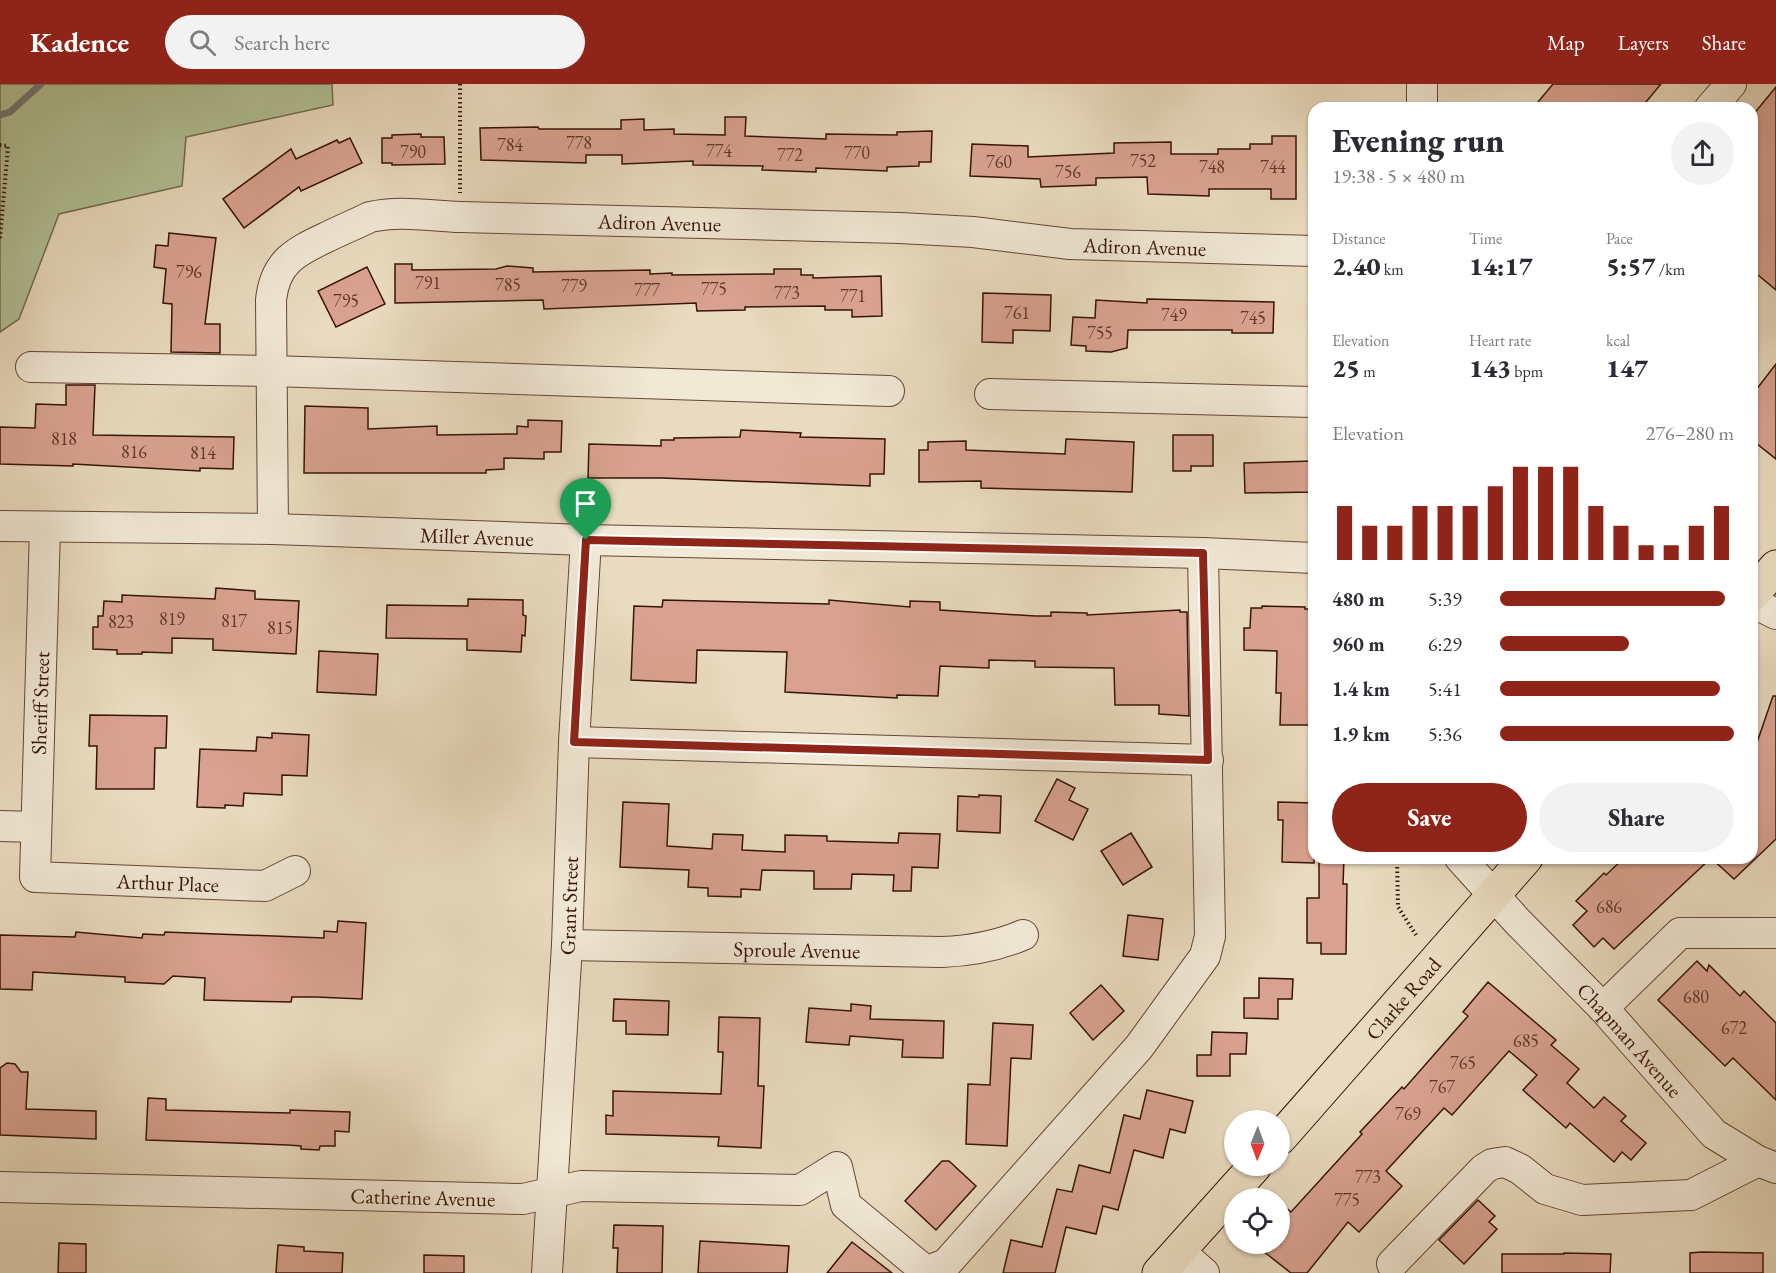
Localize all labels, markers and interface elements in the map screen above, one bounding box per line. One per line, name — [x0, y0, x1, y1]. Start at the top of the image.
search box — [165, 15, 585, 69]
text: Kadence — [30, 24, 129, 60]
icon: search — [186, 26, 219, 59]
text: Search here — [234, 28, 330, 57]
text: Map — [1547, 29, 1585, 56]
text: Layers — [1618, 29, 1669, 56]
text: Share — [1702, 29, 1746, 56]
text: Evening run — [1332, 119, 1504, 162]
button: share — [1671, 122, 1734, 185]
house number: 778 — [566, 131, 592, 154]
house number: 784 — [497, 133, 523, 156]
house number: 774 — [706, 139, 732, 162]
house number: 790 — [400, 140, 426, 163]
house number: 770 — [844, 141, 870, 164]
house number: 772 — [777, 143, 803, 166]
house number: 752 — [1130, 149, 1156, 172]
house number: 760 — [986, 150, 1012, 173]
house number: 748 — [1199, 155, 1225, 178]
house number: 744 — [1260, 155, 1286, 178]
house number: 756 — [1055, 160, 1081, 183]
text: 19:38 · 5 × 480 m — [1332, 163, 1465, 189]
street label: Adiron Avenue — [596, 207, 722, 237]
text: Distance — [1332, 228, 1385, 249]
text: Time — [1469, 228, 1502, 249]
text: Pace — [1606, 228, 1633, 249]
street label: Adiron Avenue — [1081, 231, 1207, 261]
text: 2.40 — [1332, 249, 1381, 283]
text: 14:17 — [1469, 249, 1533, 283]
text: 5:57 — [1606, 249, 1656, 283]
text: km — [1381, 259, 1404, 280]
text: /km — [1656, 259, 1685, 280]
house number: 796 — [176, 260, 202, 283]
house number: 791 — [415, 271, 441, 294]
house number: 785 — [495, 273, 521, 296]
house number: 779 — [561, 274, 587, 297]
house number: 775 — [701, 277, 727, 300]
house number: 777 — [634, 278, 660, 301]
house number: 773 — [774, 281, 800, 304]
house number: 771 — [840, 284, 866, 307]
house number: 795 — [333, 289, 359, 312]
house number: 761 — [1004, 301, 1030, 324]
house number: 749 — [1161, 303, 1187, 326]
house number: 745 — [1240, 306, 1266, 329]
house number: 755 — [1087, 321, 1113, 344]
text: Elevation — [1332, 330, 1390, 351]
text: Heart rate — [1469, 330, 1531, 351]
text: kcal — [1606, 330, 1630, 351]
text: 25 — [1332, 351, 1360, 385]
text: 143 — [1469, 351, 1511, 385]
text: 147 — [1606, 351, 1648, 385]
text: m — [1360, 361, 1376, 382]
text: bpm — [1511, 361, 1543, 382]
text: Elevation — [1332, 420, 1404, 446]
text: 276–280 m — [1646, 420, 1734, 446]
house number: 818 — [51, 427, 77, 450]
house number: 816 — [121, 440, 147, 463]
house number: 814 — [190, 441, 216, 464]
pin — [560, 478, 611, 540]
icon: arrive — [569, 487, 602, 520]
street label: Miller Avenue — [419, 521, 534, 552]
text: 480 m — [1332, 586, 1385, 612]
text: 5:39 — [1428, 586, 1462, 612]
house number: 819 — [159, 607, 185, 630]
house number: 817 — [221, 609, 247, 632]
house number: 823 — [108, 610, 134, 633]
house number: 815 — [267, 616, 293, 639]
text: 960 m — [1332, 631, 1385, 657]
text: 6:29 — [1428, 631, 1462, 657]
street label: Sheriff Street — [25, 650, 55, 755]
text: 1.4 km — [1332, 676, 1390, 702]
text: 5:41 — [1428, 676, 1462, 702]
text: 1.9 km — [1332, 721, 1390, 747]
text: 5:36 — [1428, 721, 1462, 747]
button: Save — [1332, 783, 1527, 852]
button: Share — [1539, 783, 1734, 852]
street label: Grant Street — [553, 855, 584, 956]
street label: Arthur Place — [115, 867, 220, 898]
house number: 686 — [1596, 895, 1622, 918]
street label: Sproule Avenue — [733, 935, 861, 964]
street label: Clarke Road — [1359, 951, 1447, 1045]
street label: Chapman Avenue — [1572, 976, 1689, 1103]
house number: 680 — [1683, 985, 1709, 1008]
house number: 672 — [1721, 1016, 1747, 1039]
house number: 685 — [1513, 1029, 1539, 1052]
house number: 765 — [1450, 1051, 1476, 1074]
house number: 767 — [1429, 1075, 1455, 1098]
house number: 769 — [1395, 1102, 1421, 1125]
north arrow — [1224, 1110, 1290, 1176]
map controls — [1224, 1110, 1290, 1254]
house number: 773 — [1355, 1165, 1381, 1188]
street label: Catherine Avenue — [350, 1182, 496, 1212]
button: locate — [1224, 1188, 1290, 1254]
house number: 775 — [1334, 1188, 1360, 1211]

